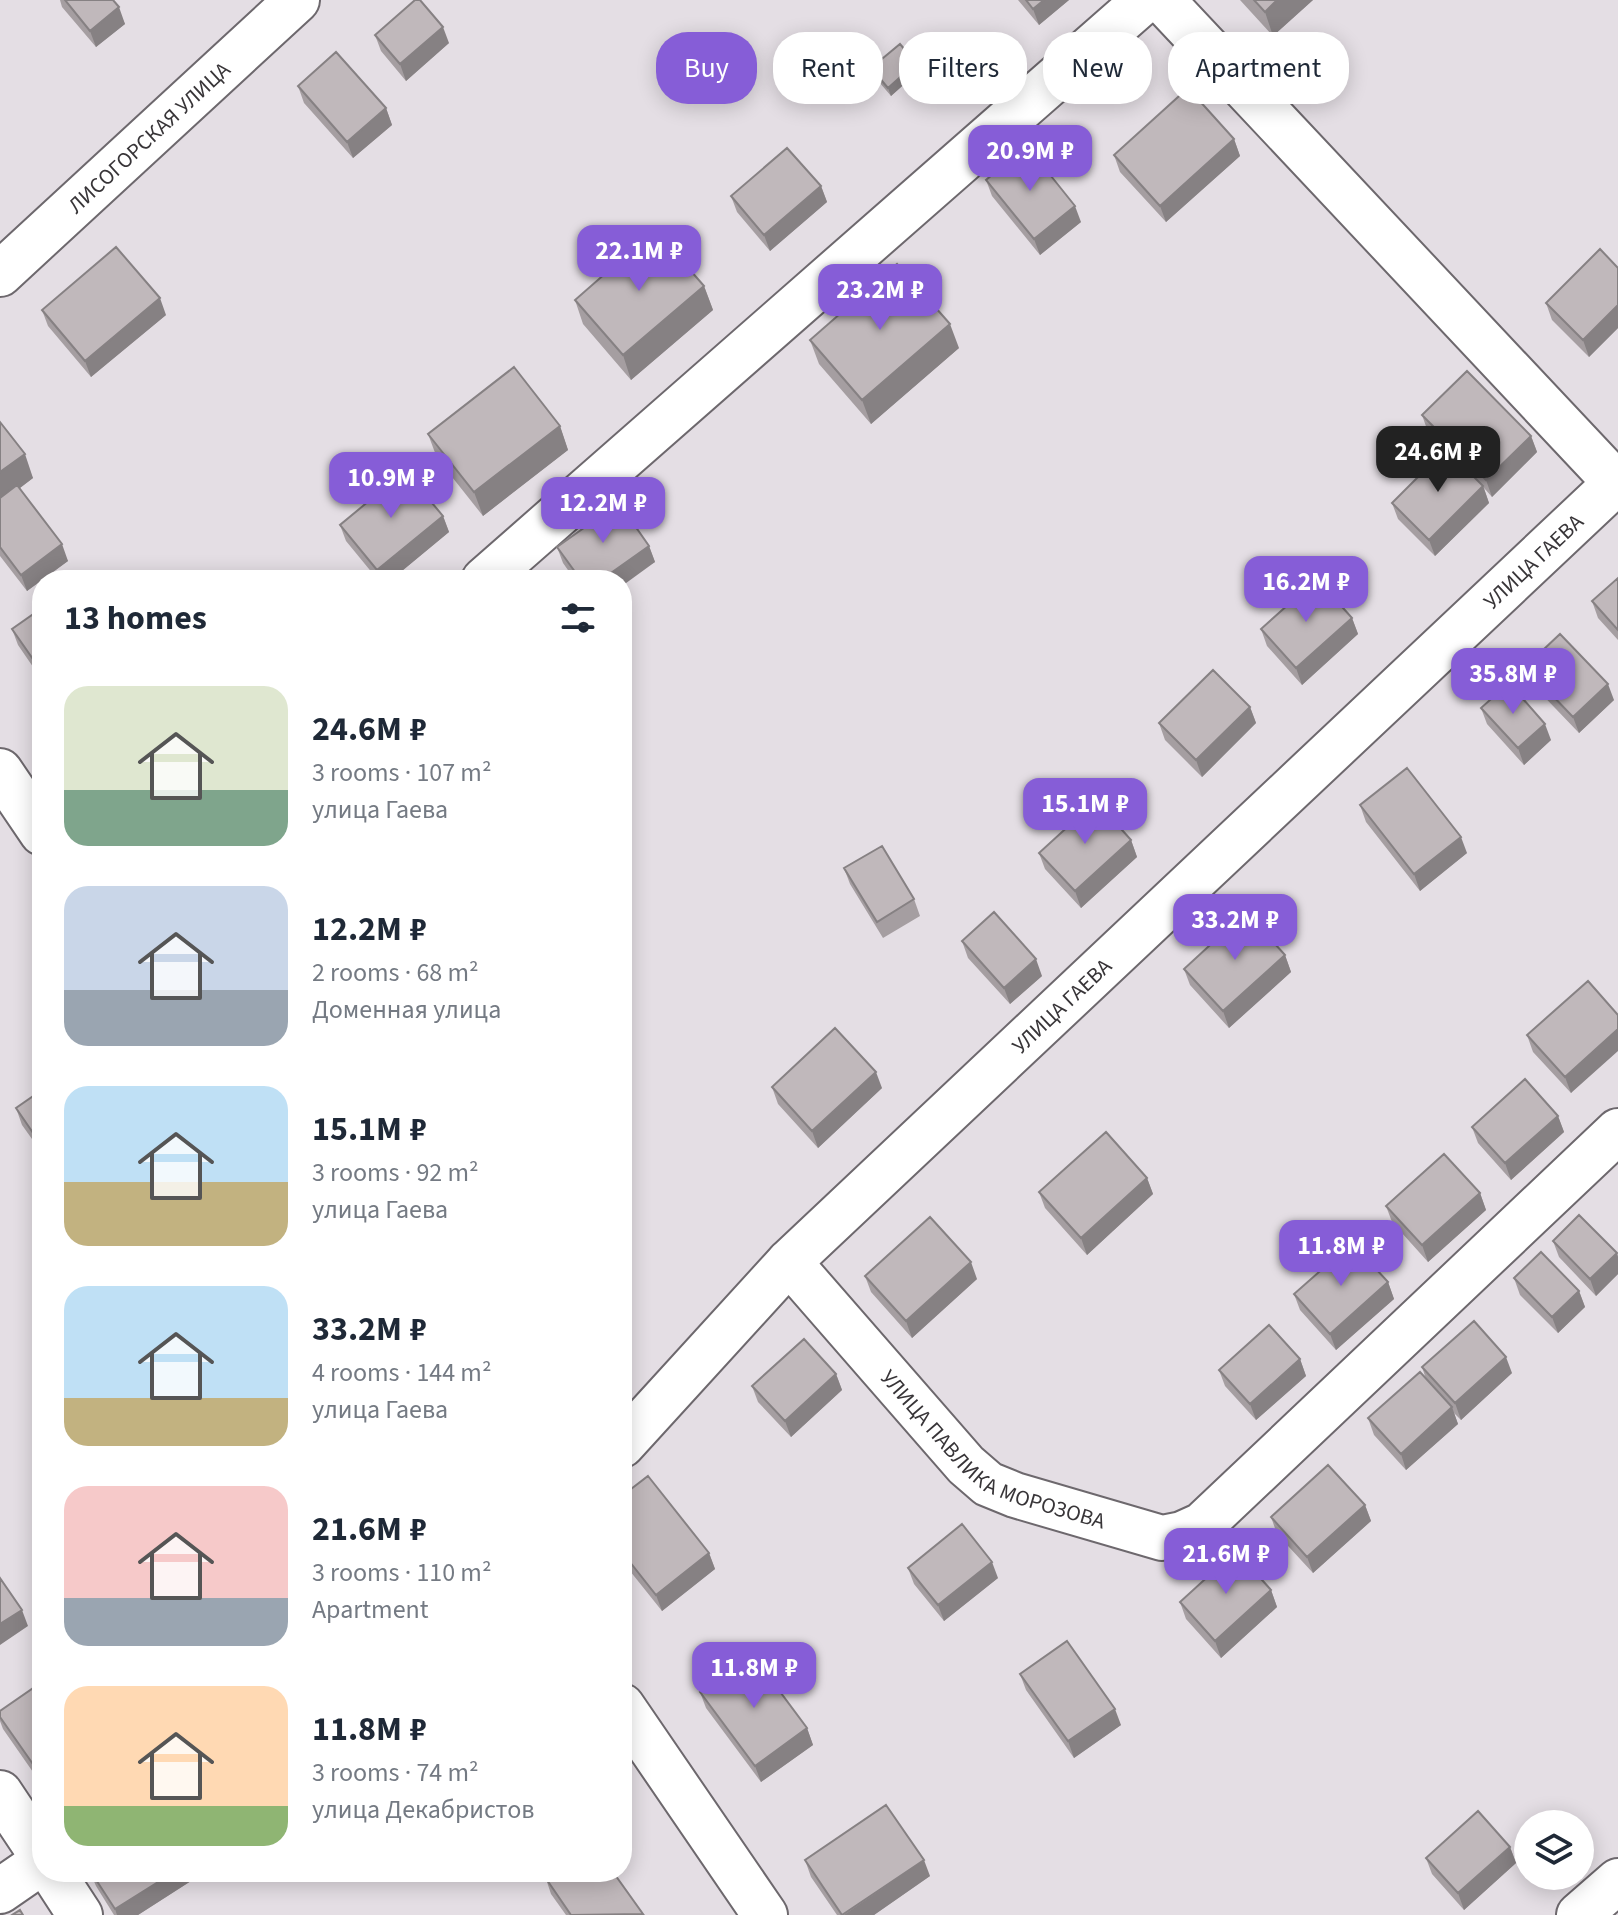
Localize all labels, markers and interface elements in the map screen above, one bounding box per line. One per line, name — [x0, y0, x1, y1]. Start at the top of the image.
chip: Buy — [656, 32, 757, 104]
chip: Rent — [773, 32, 883, 104]
chip: Filters — [899, 32, 1027, 104]
chip: New — [1043, 32, 1152, 104]
chip: Apartment — [1168, 32, 1349, 104]
street label: ЛИСОГОРСКАЯ УЛИЦА — [61, 54, 238, 221]
pin: 20.9M ₽ — [956, 125, 1104, 193]
text: 20.9M ₽ — [986, 132, 1074, 169]
pin: 22.1M ₽ — [565, 225, 713, 293]
text: 22.1M ₽ — [595, 232, 683, 269]
pin: 23.2M ₽ — [806, 264, 954, 332]
text: 23.2M ₽ — [836, 271, 924, 308]
pin: 24.6M ₽ — [1364, 426, 1512, 494]
text: 24.6M ₽ — [1394, 433, 1482, 470]
pin: 10.9M ₽ — [317, 452, 465, 520]
text: 10.9M ₽ — [347, 459, 435, 496]
pin: 12.2M ₽ — [529, 477, 677, 545]
text: 12.2M ₽ — [559, 484, 647, 521]
street label: УЛИЦА ГАЕВА — [1477, 507, 1591, 617]
pin: 16.2M ₽ — [1232, 556, 1380, 624]
text: 16.2M ₽ — [1262, 563, 1350, 600]
text: 13 homes — [64, 594, 207, 643]
icon: filters — [556, 596, 600, 640]
pin: 35.8M ₽ — [1439, 648, 1587, 716]
text: 35.8M ₽ — [1469, 655, 1557, 692]
text: 24.6M ₽ — [312, 705, 427, 754]
icon: home — [128, 718, 224, 814]
text: 3 rooms · 107 m² — [312, 754, 491, 791]
pin: 15.1M ₽ — [1011, 778, 1159, 846]
text: 15.1M ₽ — [1041, 785, 1129, 822]
text: улица Гаева — [312, 791, 448, 828]
pin: 33.2M ₽ — [1161, 894, 1309, 962]
text: 33.2M ₽ — [1191, 901, 1279, 938]
text: 12.2M ₽ — [312, 905, 427, 954]
icon: home — [128, 918, 224, 1014]
street label: УЛИЦА ГАЕВА — [1005, 951, 1119, 1061]
text: 2 rooms · 68 m² — [312, 954, 479, 991]
text: Доменная улица — [312, 991, 501, 1028]
text: 15.1M ₽ — [312, 1105, 427, 1154]
icon: home — [128, 1118, 224, 1214]
text: 3 rooms · 92 m² — [312, 1154, 479, 1191]
text: улица Гаева — [312, 1191, 448, 1228]
pin: 11.8M ₽ — [1267, 1220, 1415, 1288]
text: 11.8M ₽ — [1297, 1227, 1385, 1264]
text: 33.2M ₽ — [312, 1305, 427, 1354]
icon: home — [128, 1318, 224, 1414]
text: 4 rooms · 144 m² — [312, 1354, 491, 1391]
street label: УЛИЦА ПАВЛИКА МОРОЗОВА — [873, 1363, 1109, 1538]
text: улица Гаева — [312, 1391, 448, 1428]
text: 21.6M ₽ — [312, 1505, 427, 1554]
icon: home — [128, 1518, 224, 1614]
pin: 21.6M ₽ — [1152, 1528, 1300, 1596]
text: 21.6M ₽ — [1182, 1535, 1270, 1572]
text: 3 rooms · 110 m² — [312, 1554, 491, 1591]
text: Apartment — [312, 1591, 429, 1628]
pin: 11.8M ₽ — [680, 1642, 828, 1710]
text: 11.8M ₽ — [710, 1649, 798, 1686]
text: 11.8M ₽ — [312, 1705, 427, 1754]
icon: home — [128, 1718, 224, 1814]
text: 3 rooms · 74 m² — [312, 1754, 479, 1791]
text: улица Декабристов — [312, 1791, 535, 1828]
map controls — [1514, 1810, 1594, 1890]
button: layers — [1514, 1810, 1594, 1890]

